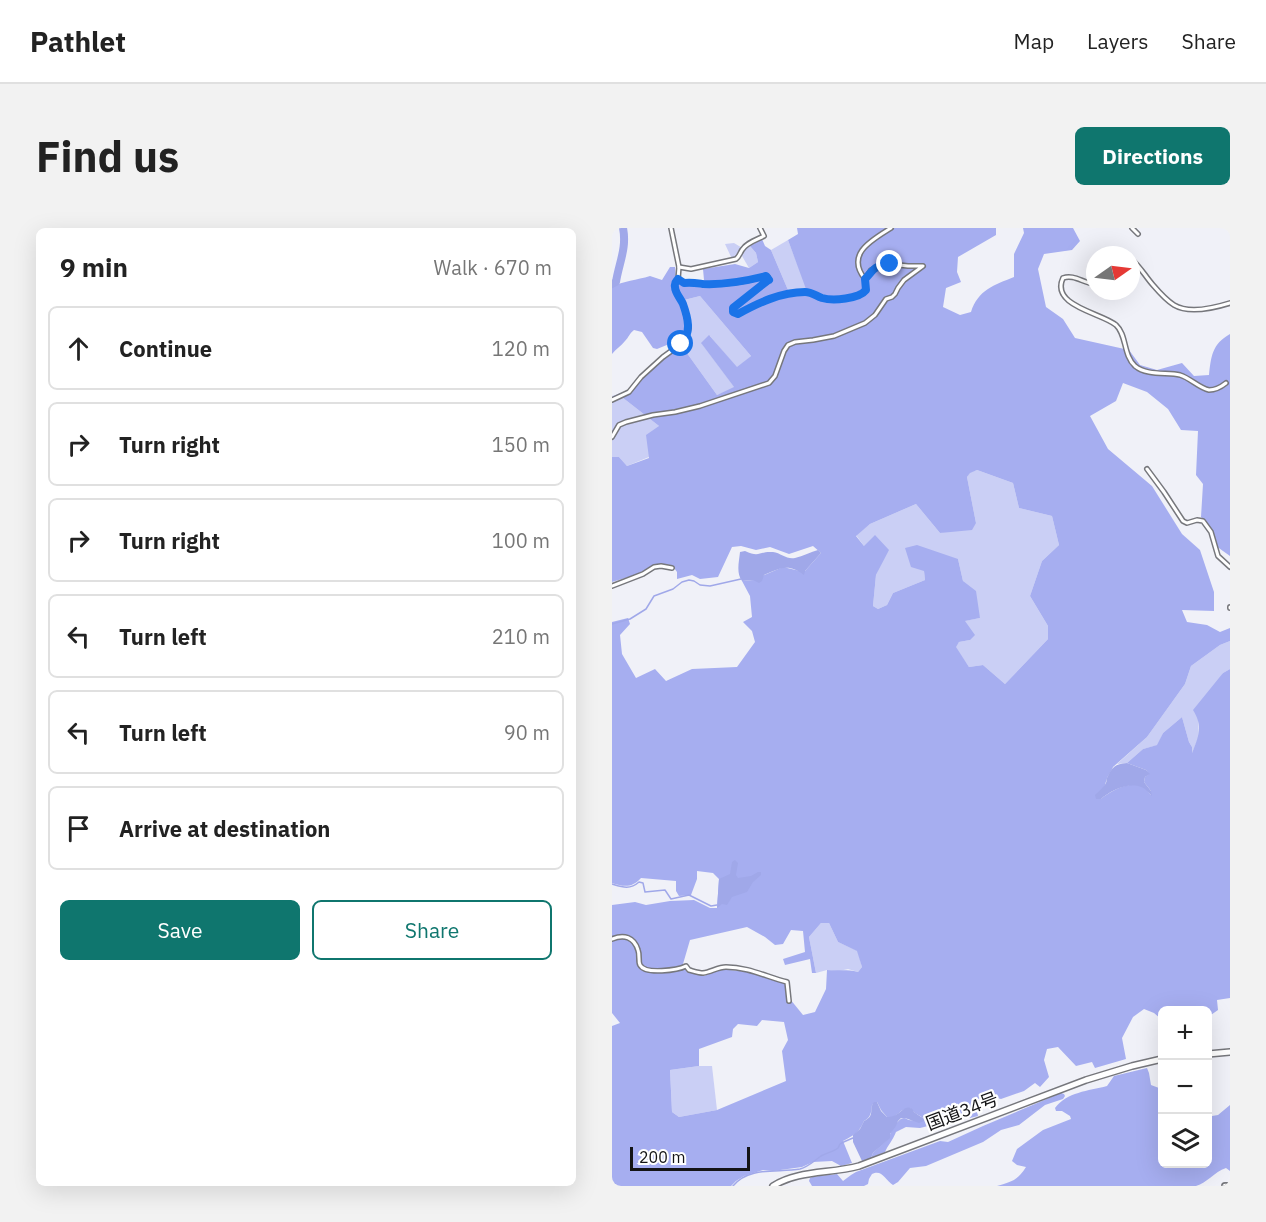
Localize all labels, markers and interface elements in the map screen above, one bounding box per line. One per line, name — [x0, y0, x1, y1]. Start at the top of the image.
text: Pathlet — [30, 23, 126, 60]
text: Map — [1014, 27, 1054, 55]
text: Layers — [1087, 27, 1149, 55]
text: Share — [1182, 27, 1236, 55]
button: Directions — [1075, 127, 1230, 185]
text: Find us — [36, 129, 179, 184]
north arrow — [1086, 246, 1140, 300]
text: 9 min — [60, 250, 128, 284]
route end — [876, 250, 902, 276]
text: Walk · 670 m — [434, 254, 552, 281]
route start — [667, 330, 693, 356]
icon: ahead — [62, 332, 95, 365]
text: Continue — [119, 334, 212, 363]
text: 120 m — [492, 335, 550, 362]
icon: right — [62, 428, 95, 461]
text: Turn right — [119, 430, 220, 459]
text: 150 m — [492, 431, 550, 458]
icon: right — [62, 524, 95, 557]
text: Turn right — [119, 526, 220, 555]
text: 100 m — [492, 527, 550, 554]
icon: left — [62, 620, 95, 653]
text: Turn left — [119, 622, 207, 651]
text: 210 m — [492, 623, 550, 650]
icon: left — [62, 716, 95, 749]
text: Turn left — [119, 718, 207, 747]
text: 90 m — [504, 719, 550, 746]
icon: arrive — [62, 812, 95, 845]
text: Arrive at destination — [119, 814, 330, 843]
button: Save — [60, 900, 300, 960]
button: Share — [312, 900, 552, 960]
map controls — [1158, 1006, 1212, 1168]
button: + — [1158, 1006, 1212, 1060]
button: − — [1158, 1060, 1212, 1114]
street label: 国道34号 — [923, 1087, 1001, 1135]
button: layers — [1158, 1114, 1212, 1168]
scale bar — [630, 1144, 750, 1172]
text: 200 m — [639, 1147, 686, 1167]

